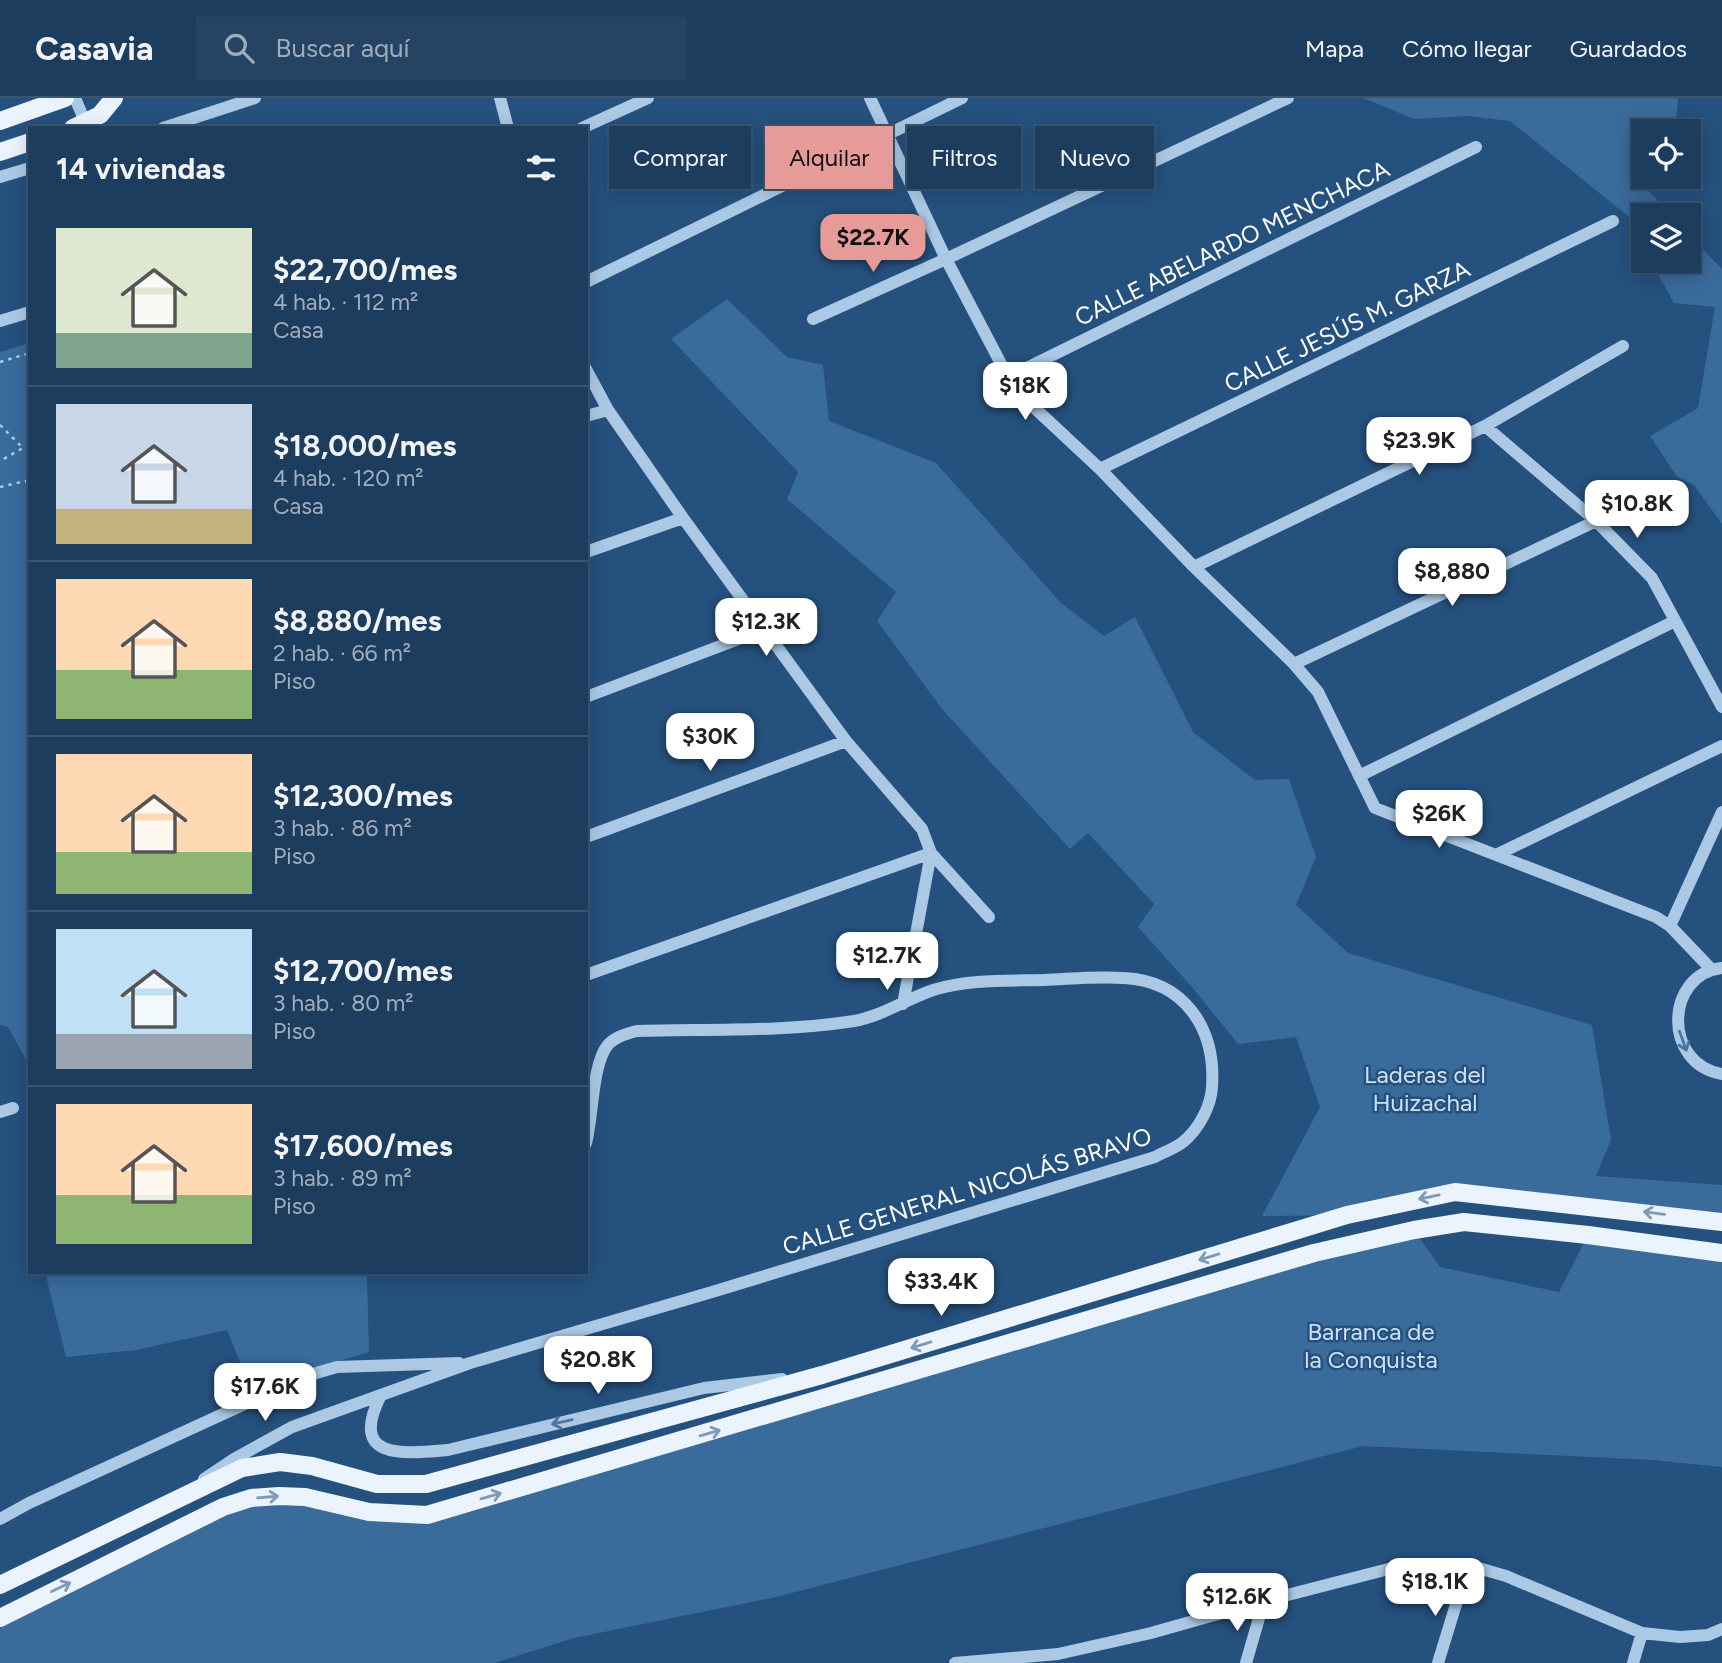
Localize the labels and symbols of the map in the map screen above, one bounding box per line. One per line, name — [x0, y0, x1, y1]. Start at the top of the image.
street label: CALLE ABELARDO MENCHACA — [1070, 154, 1395, 332]
pin: $22.7K — [816, 214, 930, 274]
street label: CALLE JESÚS M. GARZA — [1219, 254, 1475, 398]
pin: $18K — [984, 362, 1066, 422]
pin: $23.9K — [1362, 418, 1476, 477]
pin: $10.8K — [1580, 480, 1694, 540]
pin: $8,880 — [1395, 548, 1509, 608]
pin: $12.3K — [709, 598, 823, 658]
pin: $30K — [669, 714, 751, 773]
pin: $26K — [1398, 790, 1480, 850]
pin: $12.7K — [830, 932, 944, 992]
one-way arrow — [1678, 1030, 1690, 1051]
park label: Laderas del Huizachal — [1364, 1060, 1486, 1117]
street label: CALLE GENERAL NICOLÁS BRAVO — [779, 1121, 1155, 1261]
one-way arrow — [1418, 1191, 1441, 1205]
one-way arrow — [1643, 1206, 1666, 1219]
one-way arrow — [1199, 1251, 1221, 1264]
pin: $33.4K — [884, 1258, 998, 1318]
park label: Barranca de la Conquista — [1304, 1317, 1438, 1374]
pin: $20.8K — [541, 1336, 655, 1396]
one-way arrow — [911, 1339, 933, 1352]
pin: $17.6K — [208, 1364, 322, 1423]
one-way arrow — [551, 1416, 574, 1429]
one-way arrow — [698, 1425, 720, 1438]
one-way arrow — [480, 1489, 502, 1502]
one-way arrow — [257, 1490, 279, 1503]
pin: $18.1K — [1378, 1558, 1492, 1618]
pin: $12.6K — [1180, 1574, 1294, 1633]
one-way arrow — [50, 1579, 71, 1593]

